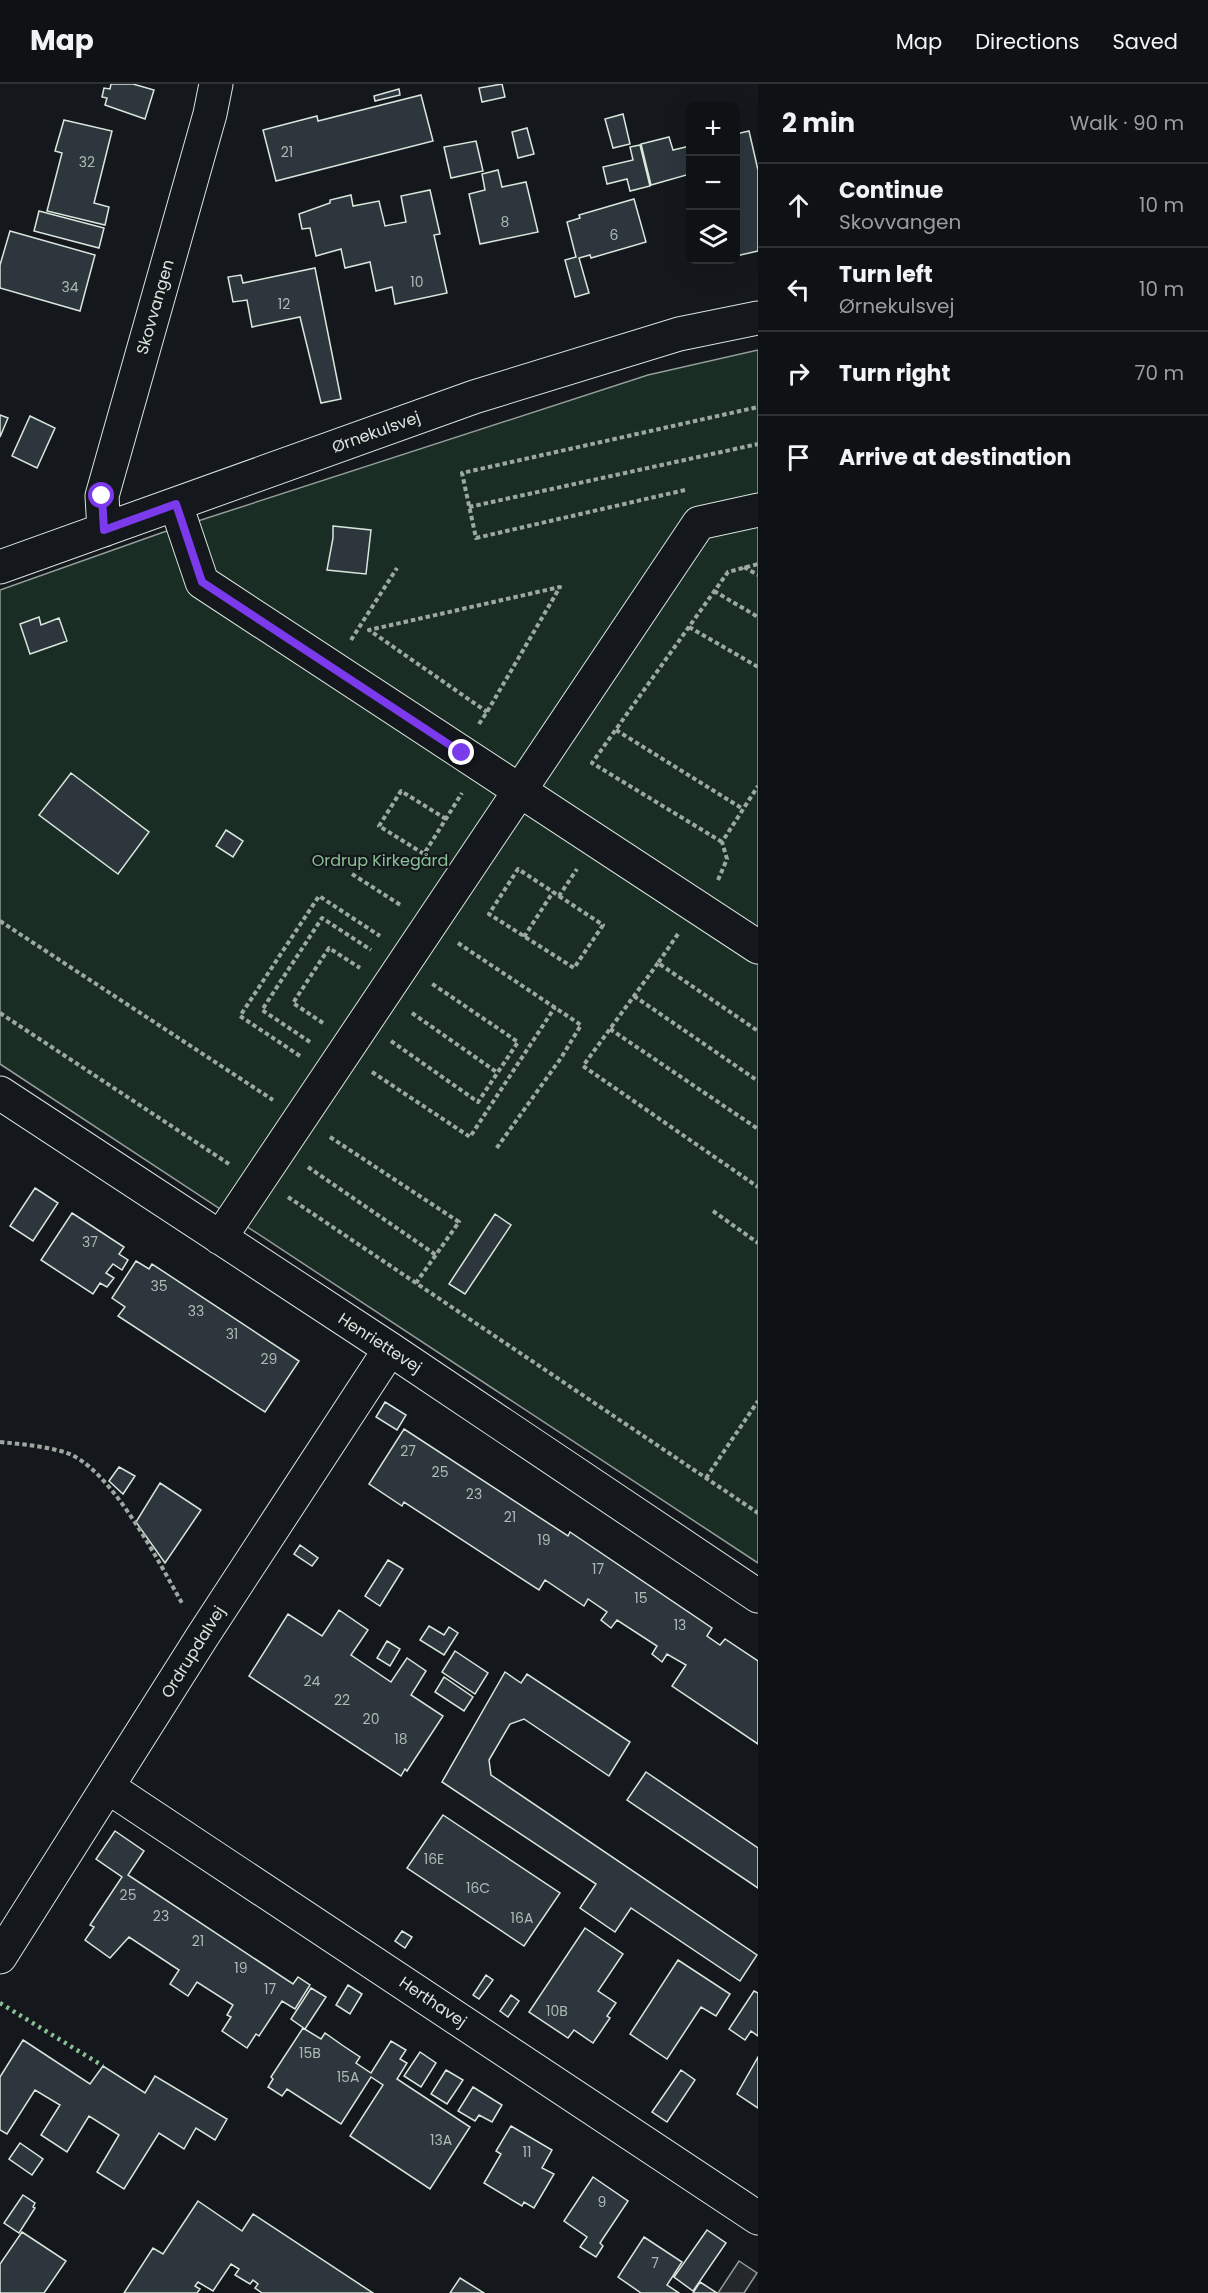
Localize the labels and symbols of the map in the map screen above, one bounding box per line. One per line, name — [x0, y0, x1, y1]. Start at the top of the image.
house number: 21 — [281, 142, 293, 162]
house number: 32 — [79, 152, 95, 172]
house number: 8 — [501, 212, 510, 232]
house number: 6 — [610, 225, 619, 245]
street label: Skovvangen — [130, 257, 180, 357]
house number: 10 — [410, 272, 424, 292]
house number: 34 — [61, 277, 79, 297]
house number: 12 — [278, 294, 290, 314]
street label: Ørnekulsvej — [329, 405, 423, 459]
route start — [88, 482, 114, 508]
route end — [448, 739, 474, 765]
park label: Ordrup Kirkegård — [312, 849, 448, 872]
house number: 37 — [82, 1232, 98, 1252]
house number: 35 — [150, 1276, 168, 1296]
house number: 33 — [188, 1301, 204, 1321]
street label: Henriettevej — [334, 1307, 426, 1379]
house number: 31 — [226, 1324, 238, 1344]
house number: 29 — [261, 1349, 277, 1369]
house number: 27 — [400, 1441, 416, 1461]
house number: 25 — [432, 1462, 448, 1482]
house number: 23 — [466, 1484, 482, 1504]
house number: 21 — [504, 1507, 516, 1527]
house number: 19 — [537, 1530, 551, 1550]
house number: 17 — [592, 1559, 604, 1579]
house number: 15 — [634, 1588, 648, 1608]
street label: Ordrupdalvej — [155, 1601, 231, 1703]
house number: 13 — [674, 1615, 686, 1635]
house number: 24 — [304, 1671, 321, 1691]
house number: 22 — [334, 1690, 350, 1710]
house number: 20 — [363, 1709, 379, 1729]
house number: 18 — [394, 1729, 408, 1749]
house number: 16E — [424, 1849, 444, 1869]
house number: 16C — [466, 1878, 490, 1898]
house number: 25 — [120, 1885, 136, 1905]
house number: 23 — [153, 1906, 169, 1926]
house number: 16A — [511, 1908, 533, 1928]
house number: 21 — [192, 1931, 204, 1951]
house number: 19 — [234, 1958, 248, 1978]
street label: Herthavej — [395, 1971, 471, 2033]
house number: 17 — [264, 1979, 276, 1999]
house number: 10B — [546, 2001, 568, 2021]
house number: 15B — [299, 2043, 321, 2063]
house number: 15A — [337, 2067, 359, 2087]
house number: 13A — [430, 2130, 452, 2150]
house number: 11 — [523, 2142, 531, 2162]
house number: 9 — [598, 2192, 606, 2212]
house number: 7 — [651, 2253, 659, 2273]

